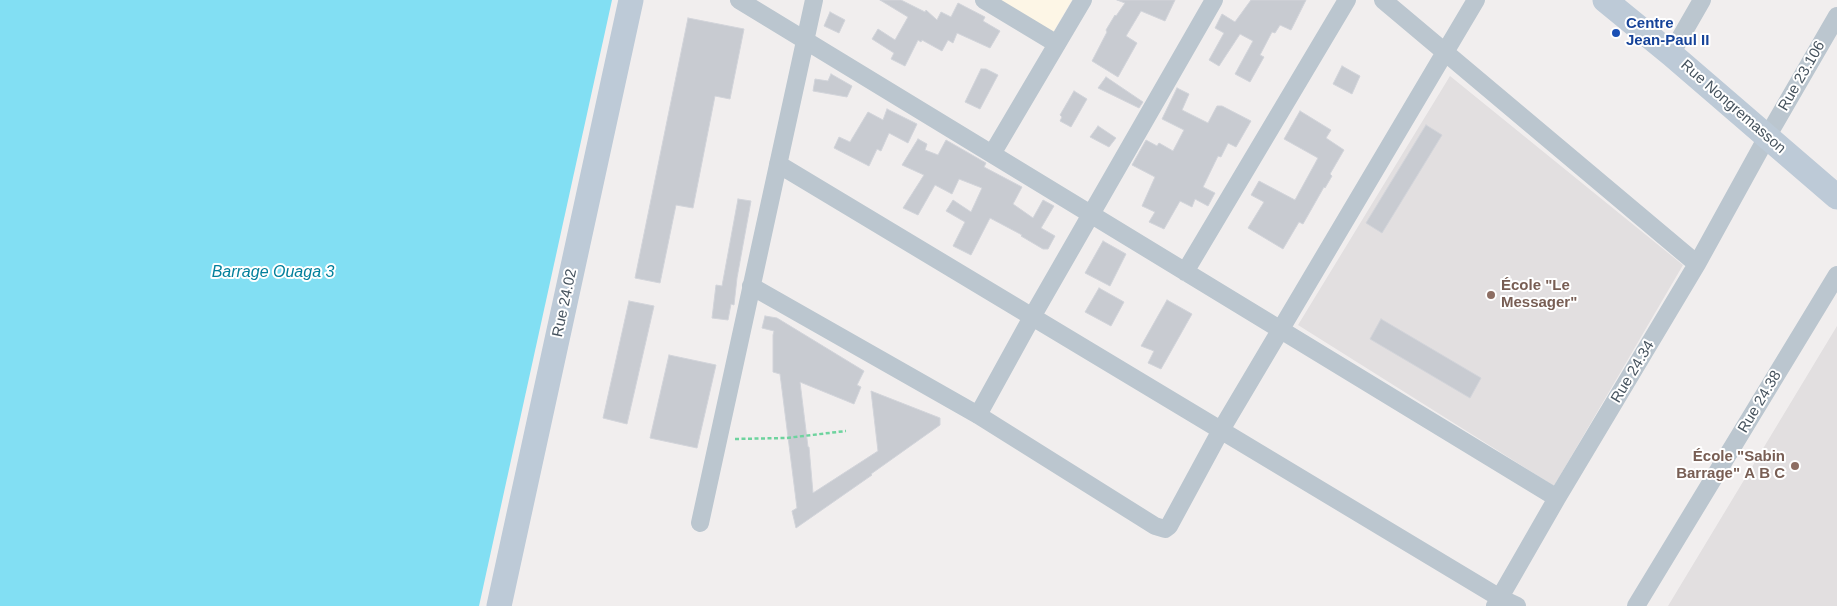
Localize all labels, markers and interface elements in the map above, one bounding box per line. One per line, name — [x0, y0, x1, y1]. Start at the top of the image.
place label: Centre Jean-Paul II — [1626, 15, 1709, 50]
marker: Centre Jean-Paul II — [1610, 27, 1622, 39]
street label: Rue 23.106 — [1775, 38, 1829, 114]
street label: Rue Nongremasson — [1677, 56, 1789, 158]
water label: Barrage Ouaga 3 — [212, 263, 334, 283]
street label: Rue 24.02 — [549, 267, 581, 339]
place label: École "Le Messager" — [1501, 277, 1577, 312]
marker: École "Le Messager" — [1485, 289, 1497, 301]
street label: Rue 24.34 — [1607, 338, 1659, 406]
street label: Rue 24.38 — [1734, 368, 1786, 436]
place label: École "Sabin Barrage" A B C — [1676, 448, 1785, 483]
marker: École "Sabin Barrage" A B C — [1789, 460, 1801, 472]

